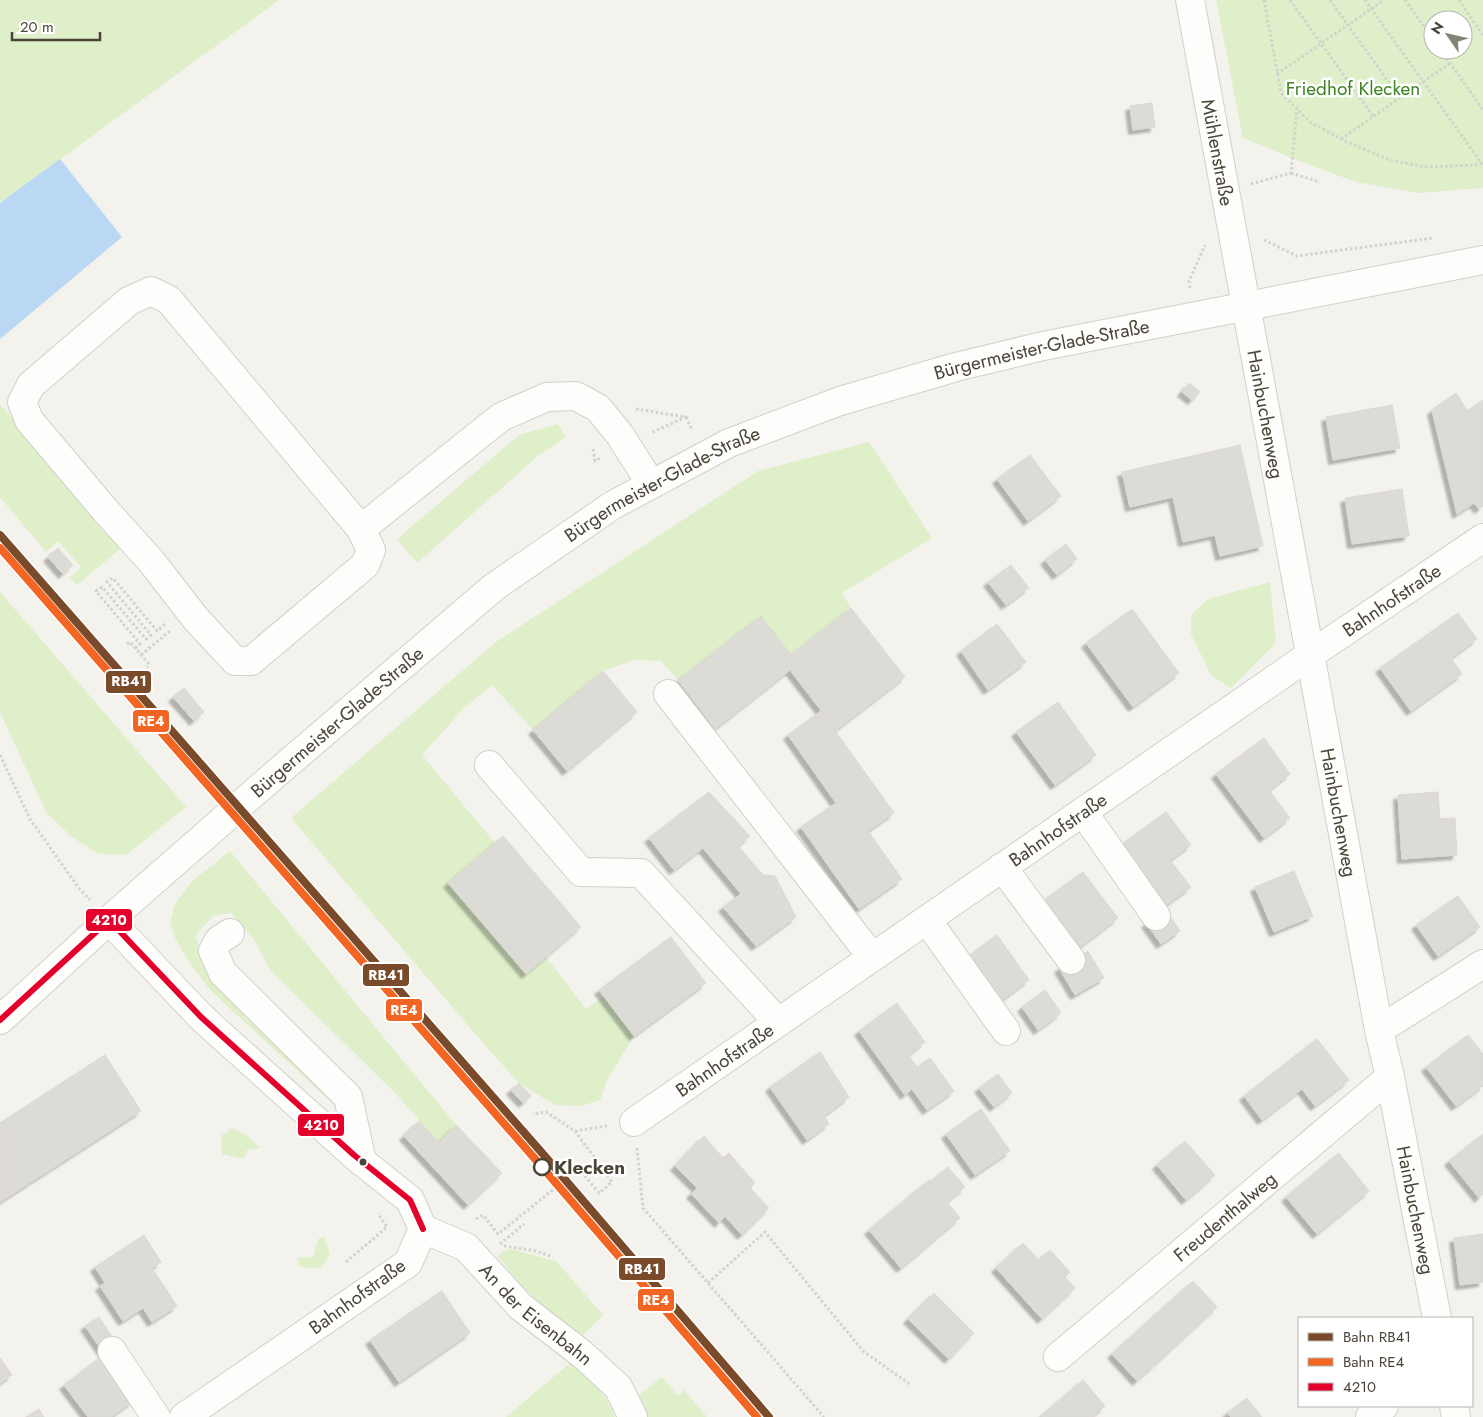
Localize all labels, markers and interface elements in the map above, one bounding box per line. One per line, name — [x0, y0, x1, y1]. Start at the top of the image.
scale bar — [12, 10, 100, 42]
north arrow — [1423, 10, 1473, 60]
text: 20 m — [20, 16, 54, 38]
text: N — [1426, 18, 1449, 38]
park label: Friedhof Klecken — [1286, 75, 1420, 102]
street label: Mühlenstraße — [1194, 97, 1241, 208]
street label: Bürgermeister-Glade-Straße — [931, 312, 1152, 387]
street label: Hainbuchenweg — [1240, 348, 1291, 481]
street label: Bürgermeister-Glade-Straße — [559, 419, 764, 549]
street label: Bahnhofstraße — [1337, 557, 1447, 643]
street label: Bürgermeister-Glade-Straße — [245, 640, 430, 804]
line badge: RB41 — [105, 670, 152, 694]
text: RB41 — [111, 671, 147, 691]
line badge: RE4 — [132, 709, 170, 733]
text: RE4 — [137, 711, 165, 731]
street label: Hainbuchenweg — [1314, 746, 1364, 879]
street label: Bahnhofstraße — [1003, 786, 1113, 873]
line badge: 4210 — [85, 908, 133, 932]
text: 4210 — [91, 910, 127, 930]
line badge: RB41 — [362, 963, 410, 987]
text: RB41 — [368, 965, 404, 985]
line badge: RE4 — [385, 998, 423, 1022]
text: RE4 — [390, 1000, 418, 1020]
street label: Bahnhofstraße — [670, 1016, 780, 1103]
line badge: 4210 — [297, 1113, 345, 1137]
text: 4210 — [303, 1115, 339, 1135]
street label: Hainbuchenweg — [1390, 1143, 1441, 1277]
place label: Klecken — [554, 1154, 625, 1181]
unlabelled marker — [358, 1157, 368, 1167]
marker: Klecken — [533, 1158, 551, 1176]
street label: Freudenthalweg — [1168, 1166, 1282, 1268]
street label: Bahnhofstraße — [303, 1252, 411, 1341]
street label: An der Eisenbahn — [473, 1257, 599, 1372]
line badge: RB41 — [618, 1257, 666, 1281]
text: RB41 — [624, 1259, 660, 1279]
line badge: RE4 — [637, 1288, 675, 1312]
text: RE4 — [642, 1290, 670, 1310]
legend — [1298, 1317, 1473, 1407]
text: Bahn RB41 — [1343, 1326, 1411, 1348]
text: Bahn RE4 — [1343, 1351, 1404, 1373]
text: 4210 — [1343, 1376, 1376, 1398]

